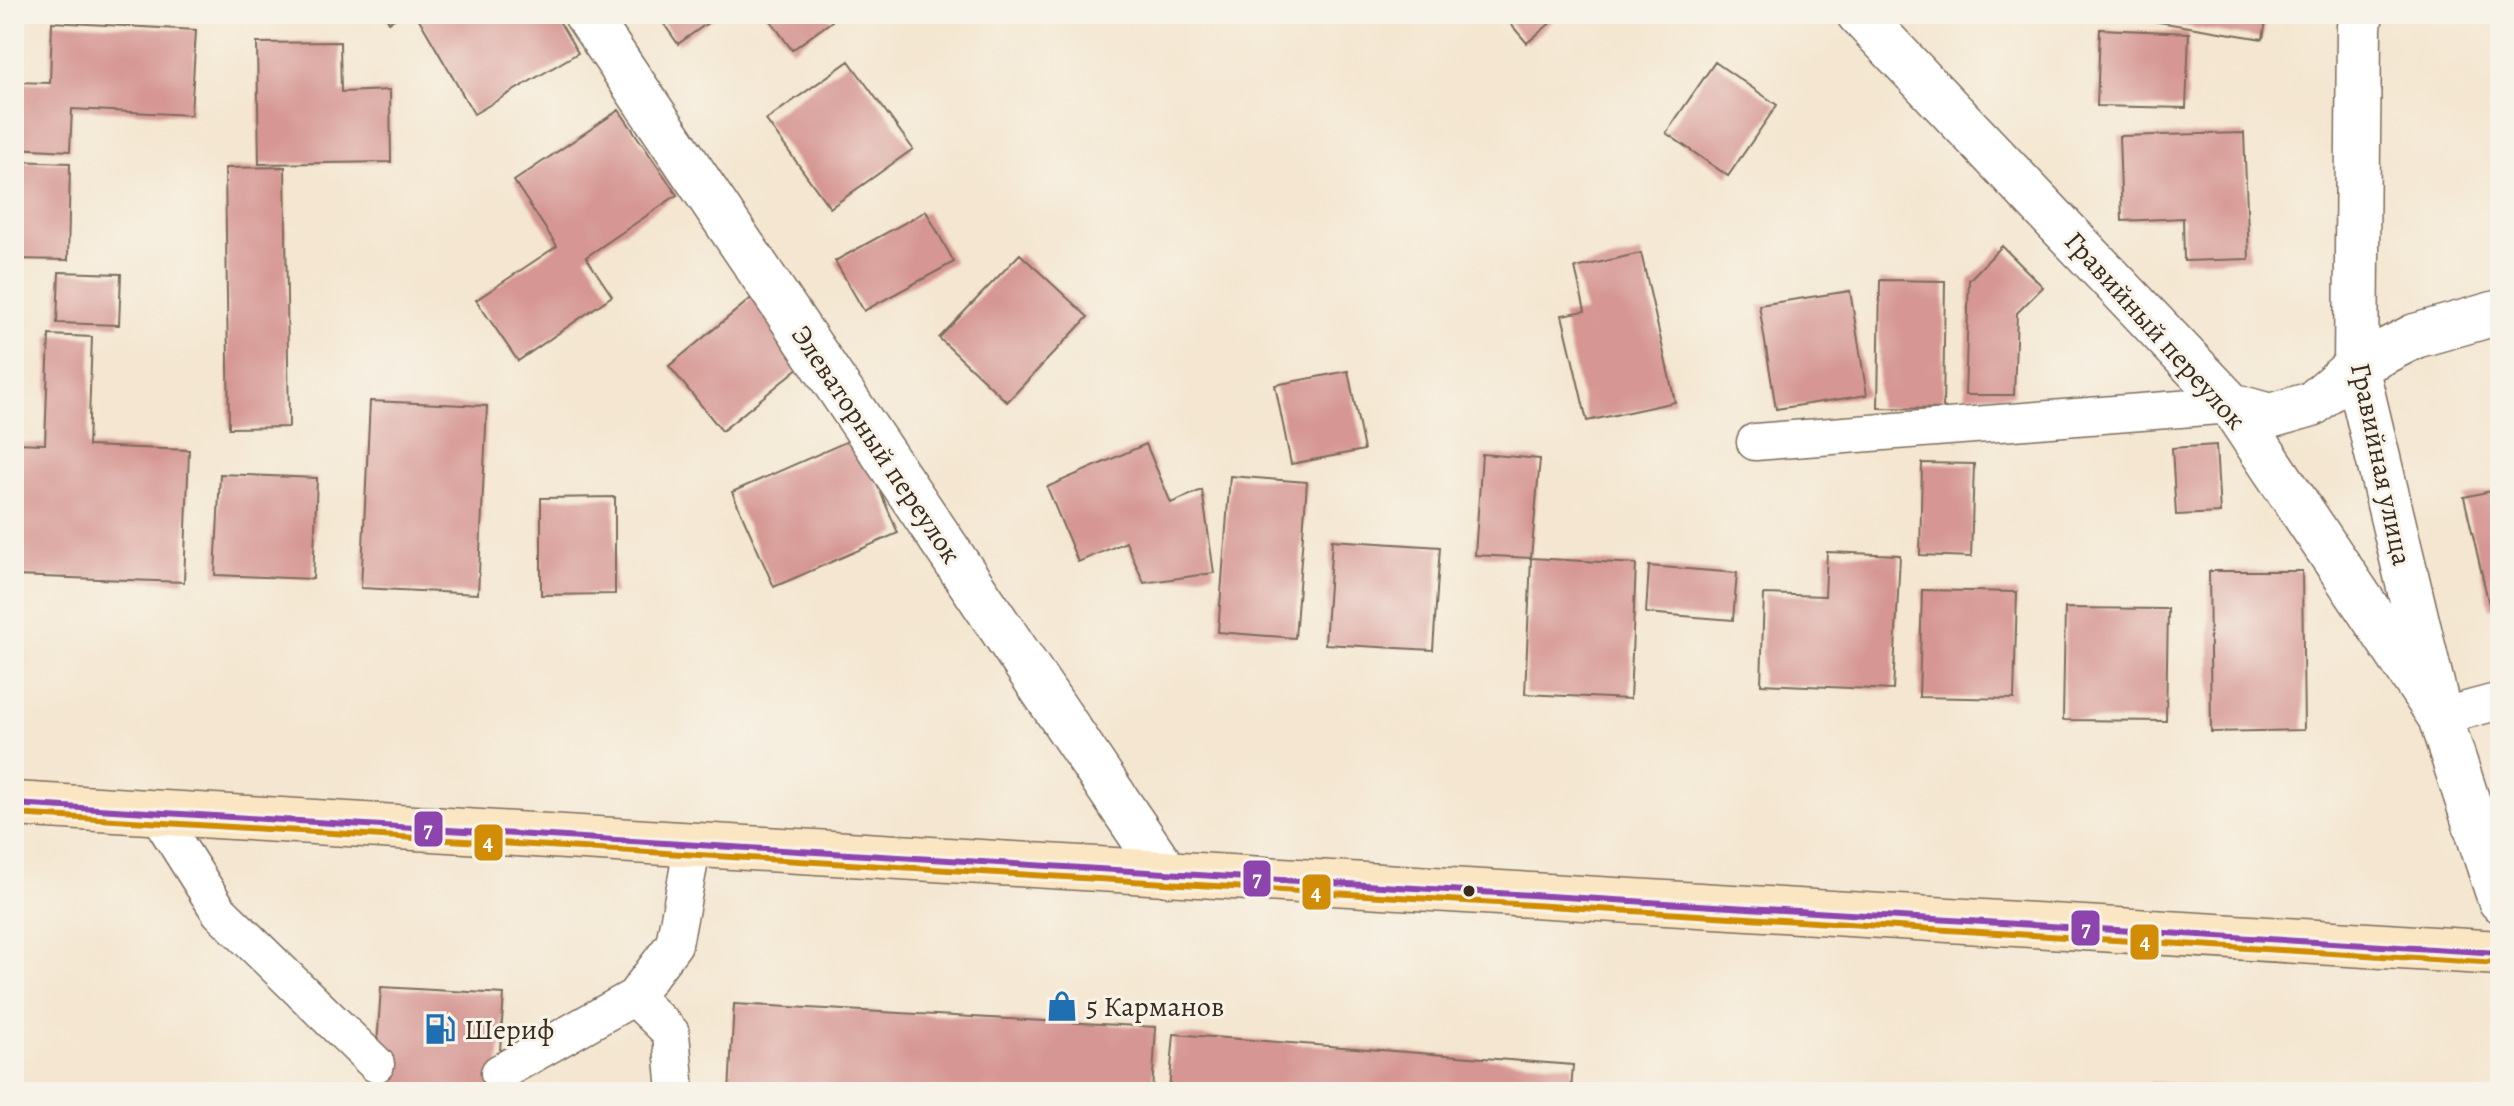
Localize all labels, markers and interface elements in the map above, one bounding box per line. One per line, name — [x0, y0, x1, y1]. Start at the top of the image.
street label: Гравийный переулок — [2056, 223, 2255, 438]
street label: Элеваторный переулок — [782, 318, 970, 571]
street label: Гравийная улица — [2341, 359, 2421, 569]
line badge: 7 — [413, 810, 444, 848]
text: 7 — [423, 815, 433, 845]
line badge: 4 — [473, 823, 504, 862]
text: 4 — [483, 828, 493, 858]
line badge: 7 — [1242, 859, 1272, 898]
text: 7 — [1252, 864, 1262, 894]
line badge: 4 — [1301, 873, 1332, 911]
text: 4 — [1311, 878, 1321, 908]
unlabelled marker — [1461, 883, 1477, 899]
line badge: 7 — [2070, 909, 2101, 947]
text: 7 — [2081, 914, 2091, 944]
line badge: 4 — [2129, 923, 2160, 961]
text: 4 — [2140, 927, 2150, 957]
place label: 5 Карманов — [1086, 988, 1224, 1026]
shop icon: 5 Карманов — [1045, 989, 1079, 1023]
place label: Шериф — [464, 1011, 554, 1049]
fuel station icon: Шериф — [423, 1012, 457, 1046]

